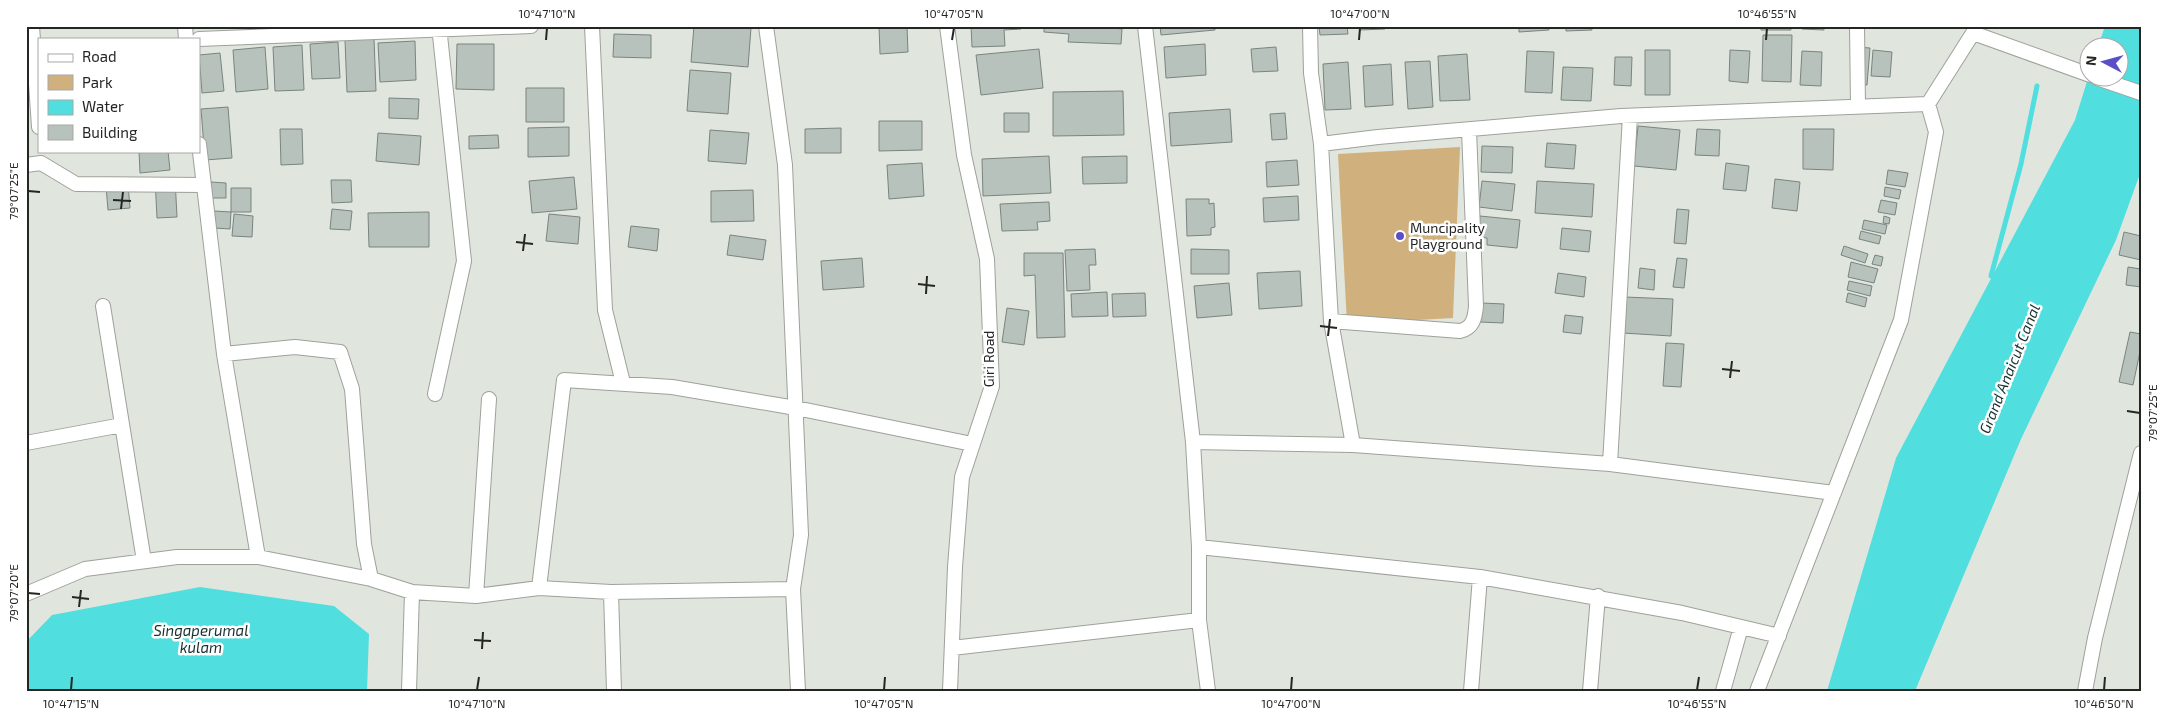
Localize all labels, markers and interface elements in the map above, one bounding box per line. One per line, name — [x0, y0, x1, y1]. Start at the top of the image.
text: 10°47'10"N — [518, 6, 576, 20]
text: 10°47'05"N — [925, 6, 983, 20]
text: 10°47'00"N — [1330, 6, 1390, 20]
text: 10°46'55"N — [1738, 6, 1796, 20]
legend — [38, 38, 200, 152]
north arrow — [2080, 38, 2130, 88]
text: Road — [82, 47, 117, 65]
text: N — [2082, 55, 2100, 67]
text: Park — [82, 73, 113, 91]
text: Water — [82, 97, 124, 115]
text: Building — [82, 123, 138, 141]
text: 79°07'25"E — [6, 162, 20, 220]
place label: Muncipality Playground — [1410, 219, 1485, 252]
marker: Muncipality Playground — [1394, 230, 1406, 242]
water label: Grand Anaicut Canal — [1975, 301, 2043, 436]
street label: Giri Road — [980, 331, 997, 387]
text: 79°07'25"E — [2145, 384, 2159, 442]
text: 79°07'20"E — [6, 564, 20, 622]
water label: Singaperumal kulam — [153, 621, 249, 656]
text: 10°47'15"N — [43, 696, 99, 710]
text: 10°47'10"N — [448, 696, 506, 710]
text: 10°47'05"N — [855, 696, 913, 710]
text: 10°47'00"N — [1261, 696, 1321, 710]
text: 10°46'55"N — [1668, 696, 1726, 710]
text: 10°46'50"N — [2074, 696, 2134, 710]

